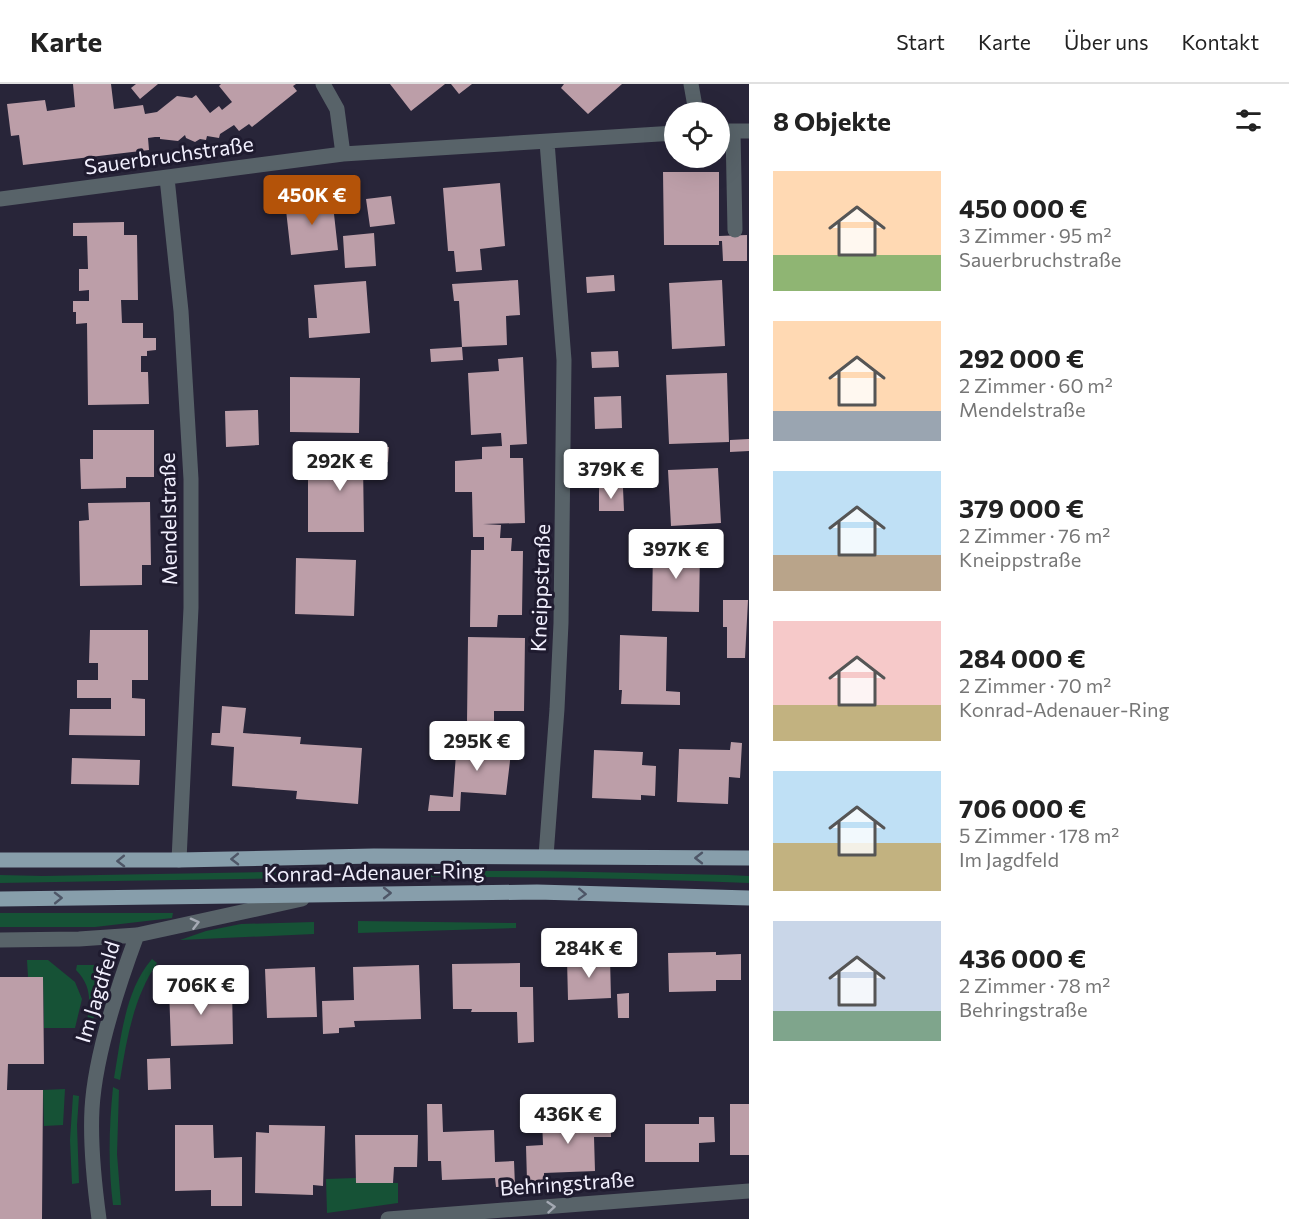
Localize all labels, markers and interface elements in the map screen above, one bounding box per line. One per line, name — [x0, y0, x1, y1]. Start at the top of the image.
text: Karte — [30, 24, 102, 58]
text: Start — [896, 29, 945, 54]
text: Karte — [978, 29, 1031, 54]
text: Über uns — [1064, 29, 1148, 54]
text: Kontakt — [1181, 29, 1259, 54]
map controls — [664, 102, 730, 168]
button: locate — [664, 102, 730, 168]
icon: filters — [1232, 104, 1265, 137]
text: 8 Objekte — [773, 105, 891, 136]
street label: Sauerbruchstraße — [83, 130, 255, 179]
pin: 450K € — [263, 175, 361, 226]
text: 450K € — [277, 182, 347, 206]
text: 450 000 € — [959, 192, 1087, 223]
icon: home — [821, 195, 893, 267]
text: 3 Zimmer · 95 m² — [959, 223, 1112, 247]
text: Sauerbruchstraße — [959, 247, 1121, 271]
text: 292 000 € — [959, 342, 1084, 373]
icon: home — [821, 345, 893, 417]
text: 2 Zimmer · 60 m² — [959, 373, 1113, 397]
text: Mendelstraße — [959, 397, 1085, 421]
pin: 292K € — [291, 441, 389, 492]
text: 292K € — [307, 448, 373, 472]
pin: 379K € — [562, 449, 660, 500]
street label: Mendelstraße — [154, 452, 181, 586]
text: 379K € — [578, 456, 644, 480]
text: 379 000 € — [959, 492, 1084, 523]
icon: home — [821, 495, 893, 567]
street label: Kneippstraße — [525, 523, 554, 653]
text: 2 Zimmer · 76 m² — [959, 523, 1110, 547]
pin: 397K € — [627, 529, 725, 580]
text: 397K € — [643, 536, 709, 560]
text: Kneippstraße — [959, 547, 1081, 571]
text: 284 000 € — [959, 642, 1086, 673]
icon: home — [821, 645, 893, 717]
text: 2 Zimmer · 70 m² — [959, 673, 1111, 697]
text: Konrad-Adenauer-Ring — [959, 697, 1169, 721]
pin: 295K € — [428, 721, 526, 772]
text: 295K € — [443, 728, 511, 752]
text: 706 000 € — [959, 792, 1087, 823]
icon: home — [821, 795, 893, 867]
text: 5 Zimmer · 178 m² — [959, 823, 1119, 847]
text: Im Jagdfeld — [959, 847, 1059, 871]
one-way arrow — [695, 852, 704, 864]
one-way arrow — [231, 853, 240, 865]
one-way arrow — [116, 855, 125, 867]
street label: Konrad-Adenauer-Ring — [263, 857, 485, 886]
one-way arrow — [382, 887, 391, 899]
one-way arrow — [577, 887, 586, 900]
one-way arrow — [54, 892, 63, 904]
one-way arrow — [189, 918, 199, 931]
pin: 284K € — [540, 928, 638, 979]
text: 284K € — [555, 935, 623, 959]
street label: Im Jagdfeld — [69, 938, 124, 1045]
text: 436 000 € — [959, 942, 1086, 973]
icon: home — [821, 945, 893, 1017]
pin: 706K € — [152, 965, 250, 1016]
text: 706K € — [167, 972, 235, 996]
text: 2 Zimmer · 78 m² — [959, 973, 1110, 997]
text: Behringstraße — [959, 997, 1088, 1021]
pin: 436K € — [519, 1094, 617, 1145]
text: 436K € — [534, 1101, 602, 1125]
street label: Behringstraße — [499, 1165, 635, 1200]
one-way arrow — [546, 1201, 555, 1214]

